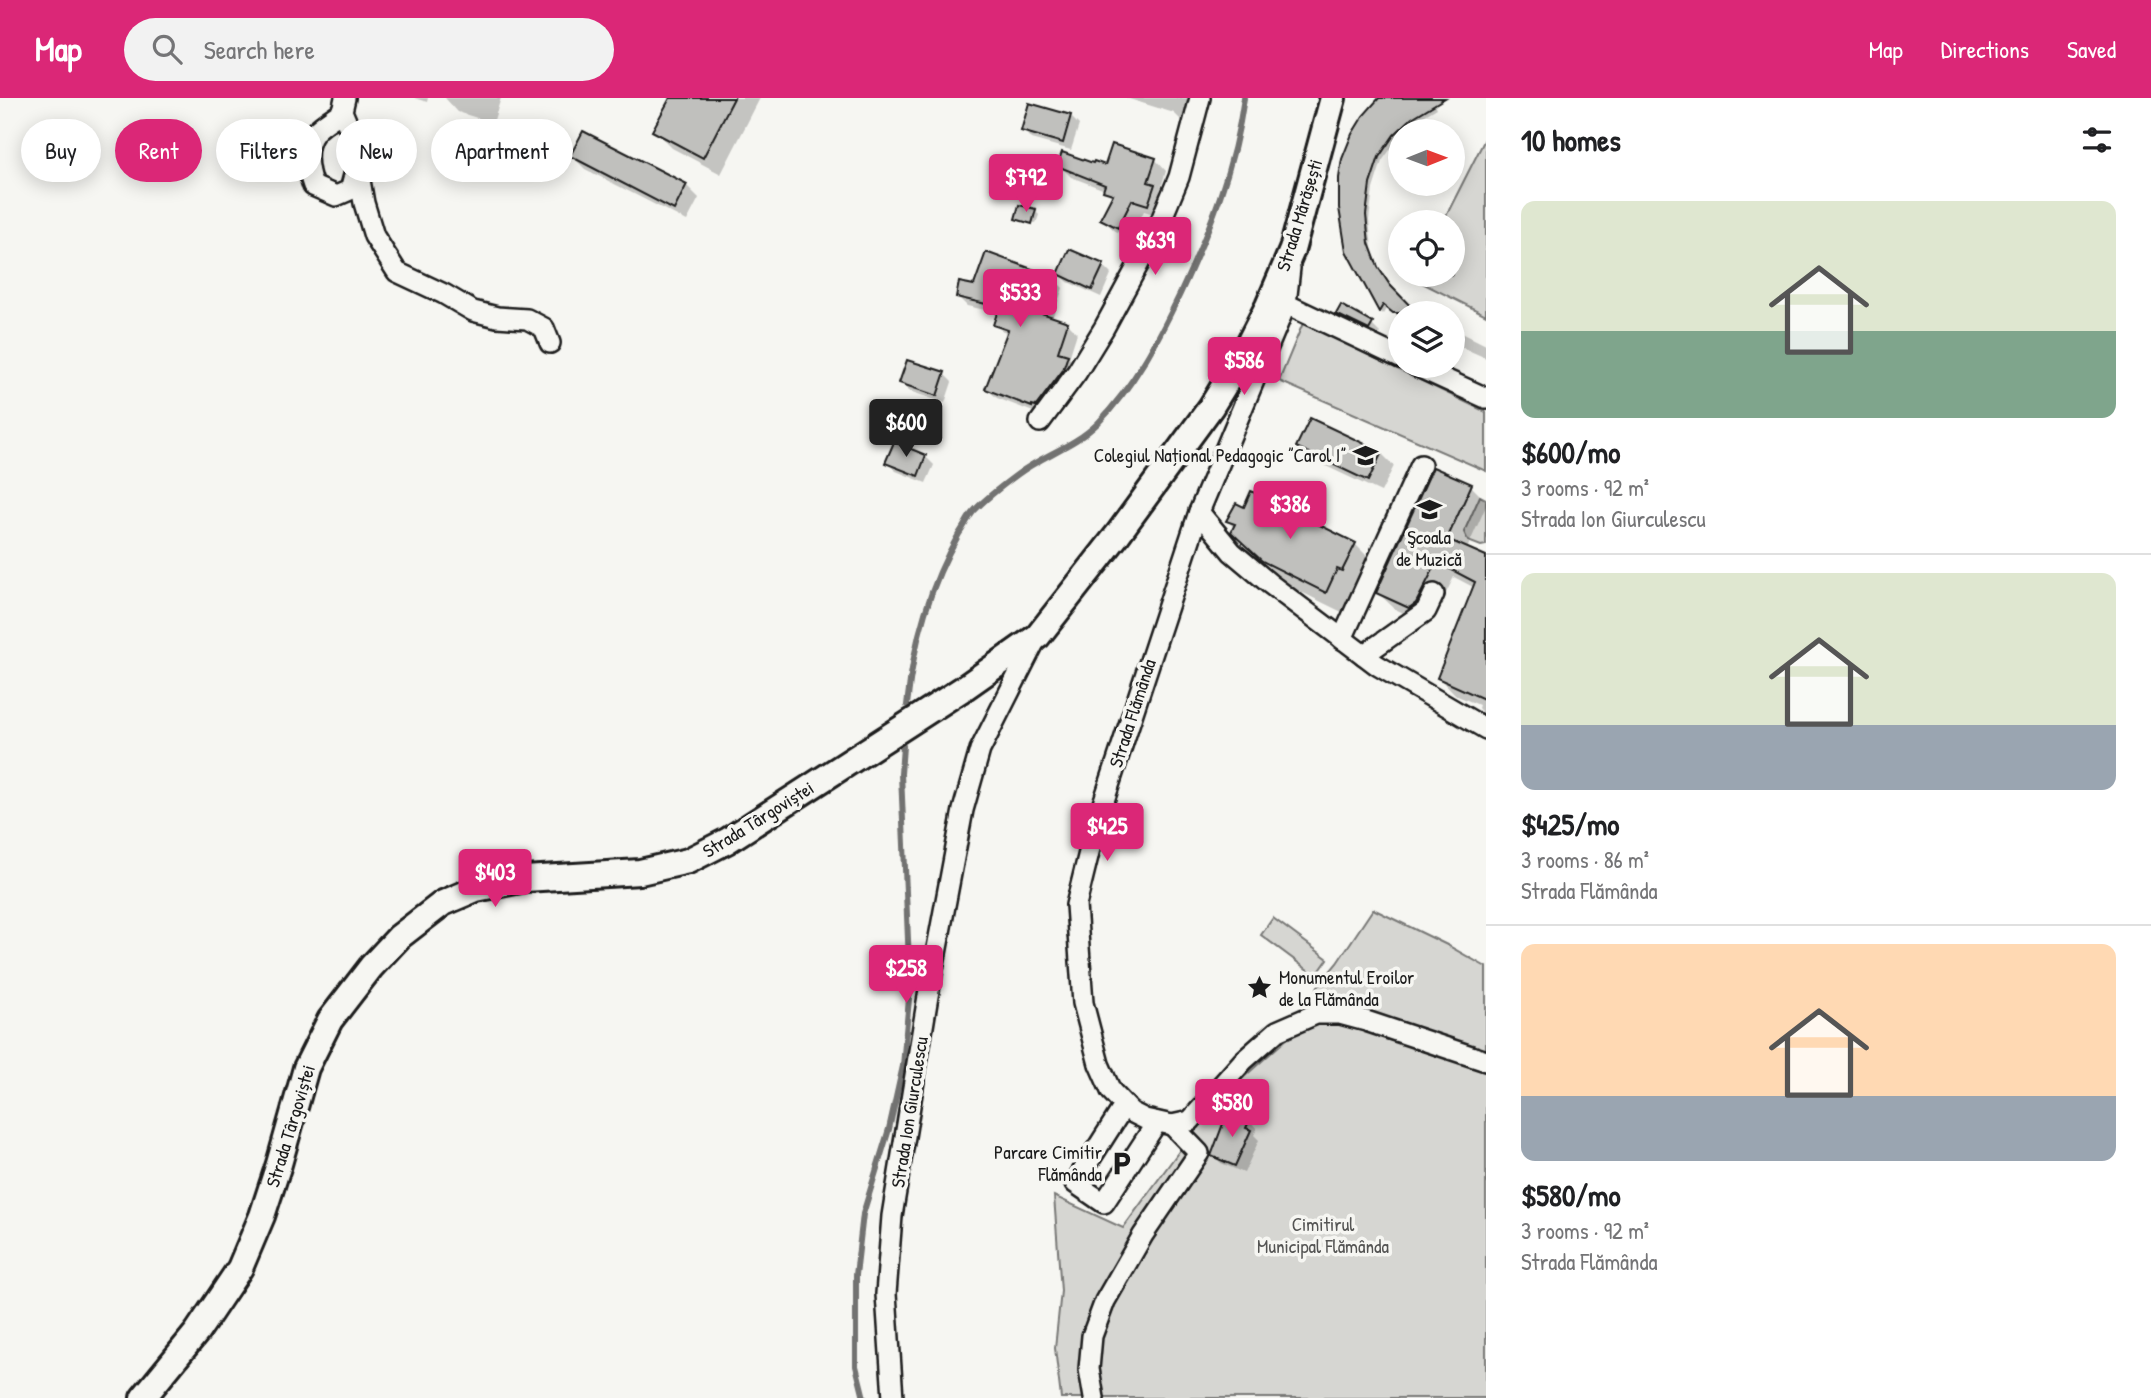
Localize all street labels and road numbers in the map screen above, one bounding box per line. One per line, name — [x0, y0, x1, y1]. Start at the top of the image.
street label: Strada Mărășești — [1270, 156, 1328, 274]
street label: Strada Flămânda — [1102, 655, 1162, 771]
street label: Strada Târgoviștei — [697, 774, 819, 864]
street label: Strada Ion Giurculescu — [884, 1034, 934, 1189]
street label: Strada Târgoviștei — [259, 1062, 321, 1190]

